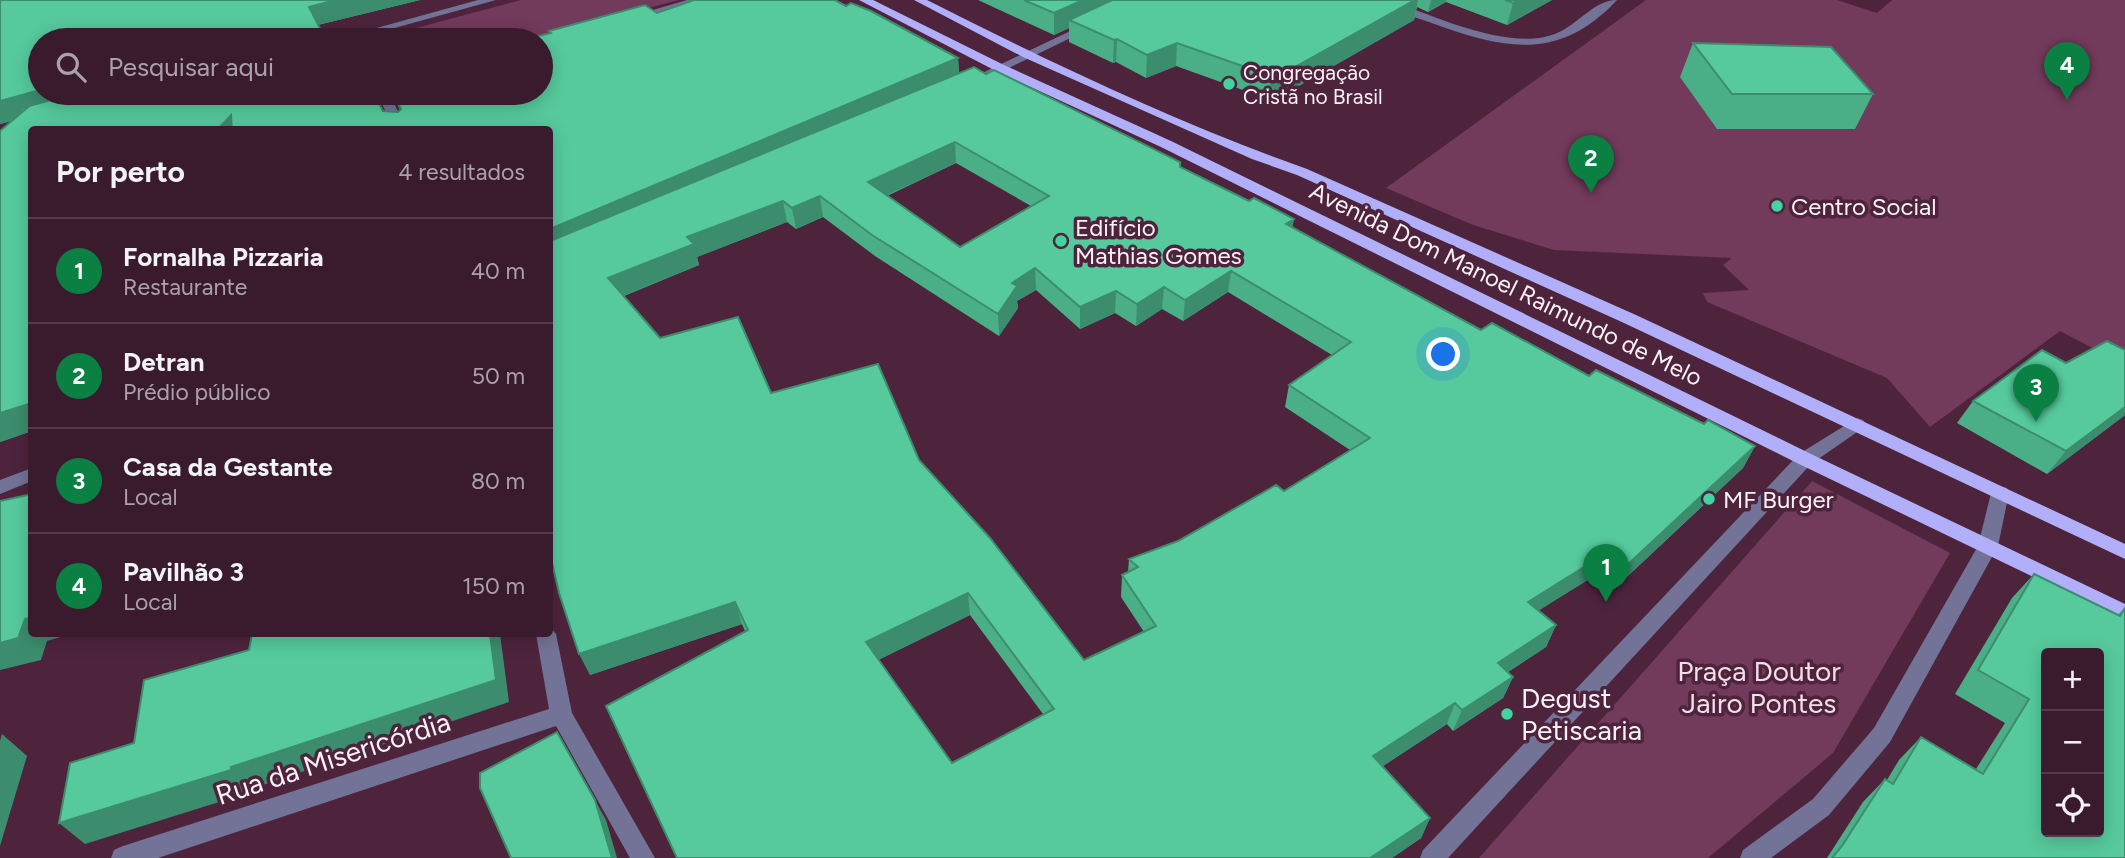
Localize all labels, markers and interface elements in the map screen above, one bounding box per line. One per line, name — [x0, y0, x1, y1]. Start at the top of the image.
search box — [28, 28, 553, 105]
pin: 4 — [2044, 42, 2090, 100]
icon: search — [52, 48, 90, 86]
text: Pesquisar aqui — [108, 51, 274, 83]
place label: Congregação Cristã no Brasil — [1243, 60, 1383, 109]
marker: Congregação Cristã no Brasil — [1221, 76, 1237, 92]
pin: 2 — [1568, 135, 1614, 193]
text: Por perto — [56, 153, 185, 190]
text: 4 resultados — [398, 158, 525, 186]
street label: Avenida Dom Manoel Raimundo de Melo — [1305, 176, 1707, 392]
place label: Centro Social — [1791, 192, 1937, 221]
marker: Centro Social — [1769, 198, 1785, 214]
place label: Edifício Mathias Gomes — [1075, 213, 1242, 270]
marker: Edifício Mathias Gomes — [1053, 233, 1069, 249]
text: Fornalha Pizzaria — [123, 241, 324, 273]
text: 1 — [74, 257, 84, 285]
text: 40 m — [471, 257, 525, 285]
text: Restaurante — [123, 273, 247, 301]
your location — [1426, 337, 1460, 371]
text: Detran — [123, 346, 205, 378]
text: 2 — [72, 362, 86, 390]
text: 50 m — [472, 362, 525, 390]
pin: 3 — [2013, 364, 2059, 422]
text: Prédio público — [123, 378, 271, 406]
text: Casa da Gestante — [123, 451, 333, 483]
text: 3 — [73, 467, 85, 495]
text: 80 m — [471, 467, 525, 495]
text: Local — [123, 483, 178, 511]
place label: MF Burger — [1723, 485, 1834, 514]
marker: MF Burger — [1701, 491, 1717, 507]
pin: 1 — [1583, 544, 1629, 602]
text: Pavilhão 3 — [123, 556, 244, 588]
text: 4 — [72, 572, 86, 600]
text: 150 m — [462, 572, 525, 600]
text: Local — [123, 588, 178, 616]
map controls — [2041, 648, 2104, 837]
button: + — [2041, 648, 2104, 711]
park label: Praça Doutor Jairo Pontes — [1677, 654, 1841, 720]
place label: Degust Petiscaria — [1521, 681, 1642, 747]
street label: Rua da Misericórdia — [211, 704, 455, 812]
marker: Degust Petiscaria — [1499, 706, 1515, 722]
button: − — [2041, 711, 2104, 774]
button: locate — [2041, 774, 2104, 837]

